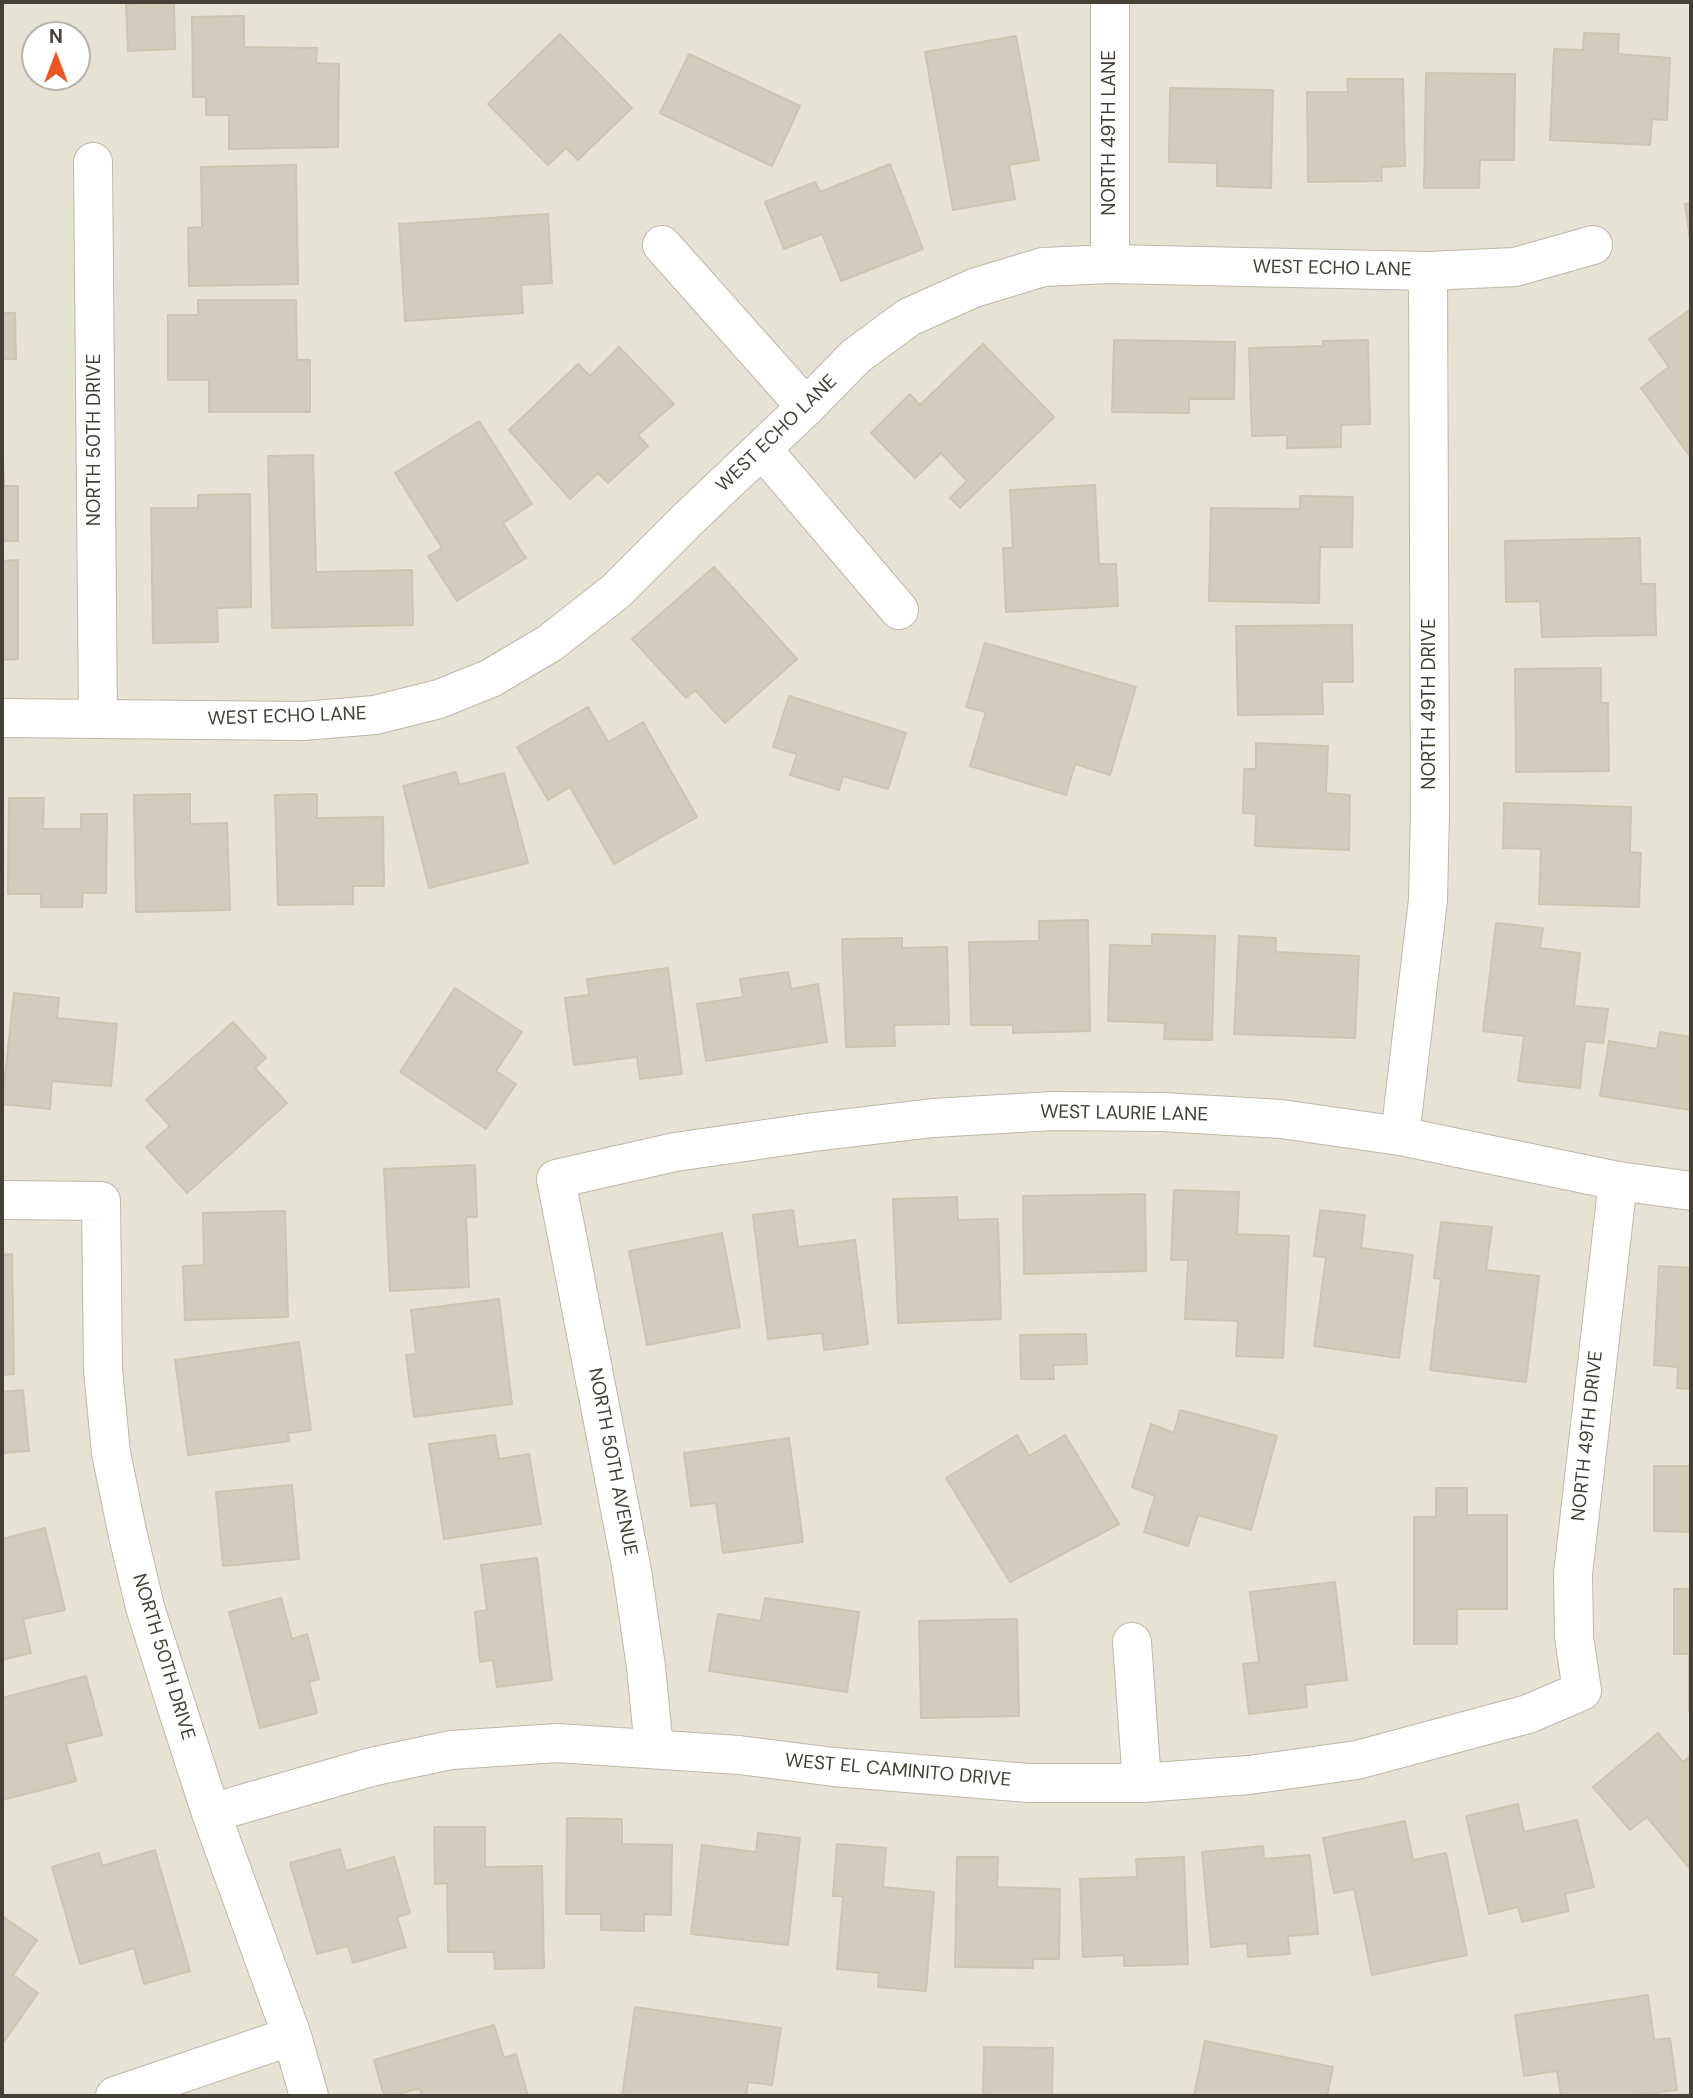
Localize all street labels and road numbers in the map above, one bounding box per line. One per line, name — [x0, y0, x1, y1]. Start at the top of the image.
street label: NORTH 49TH LANE — [1099, 50, 1121, 216]
street label: WEST ECHO LANE — [1252, 256, 1412, 282]
street label: NORTH 50TH DRIVE — [84, 354, 106, 526]
street label: WEST ECHO LANE — [712, 371, 842, 497]
street label: NORTH 49TH DRIVE — [1419, 618, 1441, 790]
street label: WEST ECHO LANE — [207, 703, 367, 731]
street label: WEST LAURIE LANE — [1040, 1101, 1208, 1127]
street label: NORTH 49TH DRIVE — [1568, 1350, 1608, 1522]
street label: NORTH 50TH AVENUE — [583, 1366, 641, 1558]
street label: NORTH 50TH DRIVE — [127, 1571, 199, 1743]
street label: WEST EL CAMINITO DRIVE — [784, 1750, 1012, 1792]

